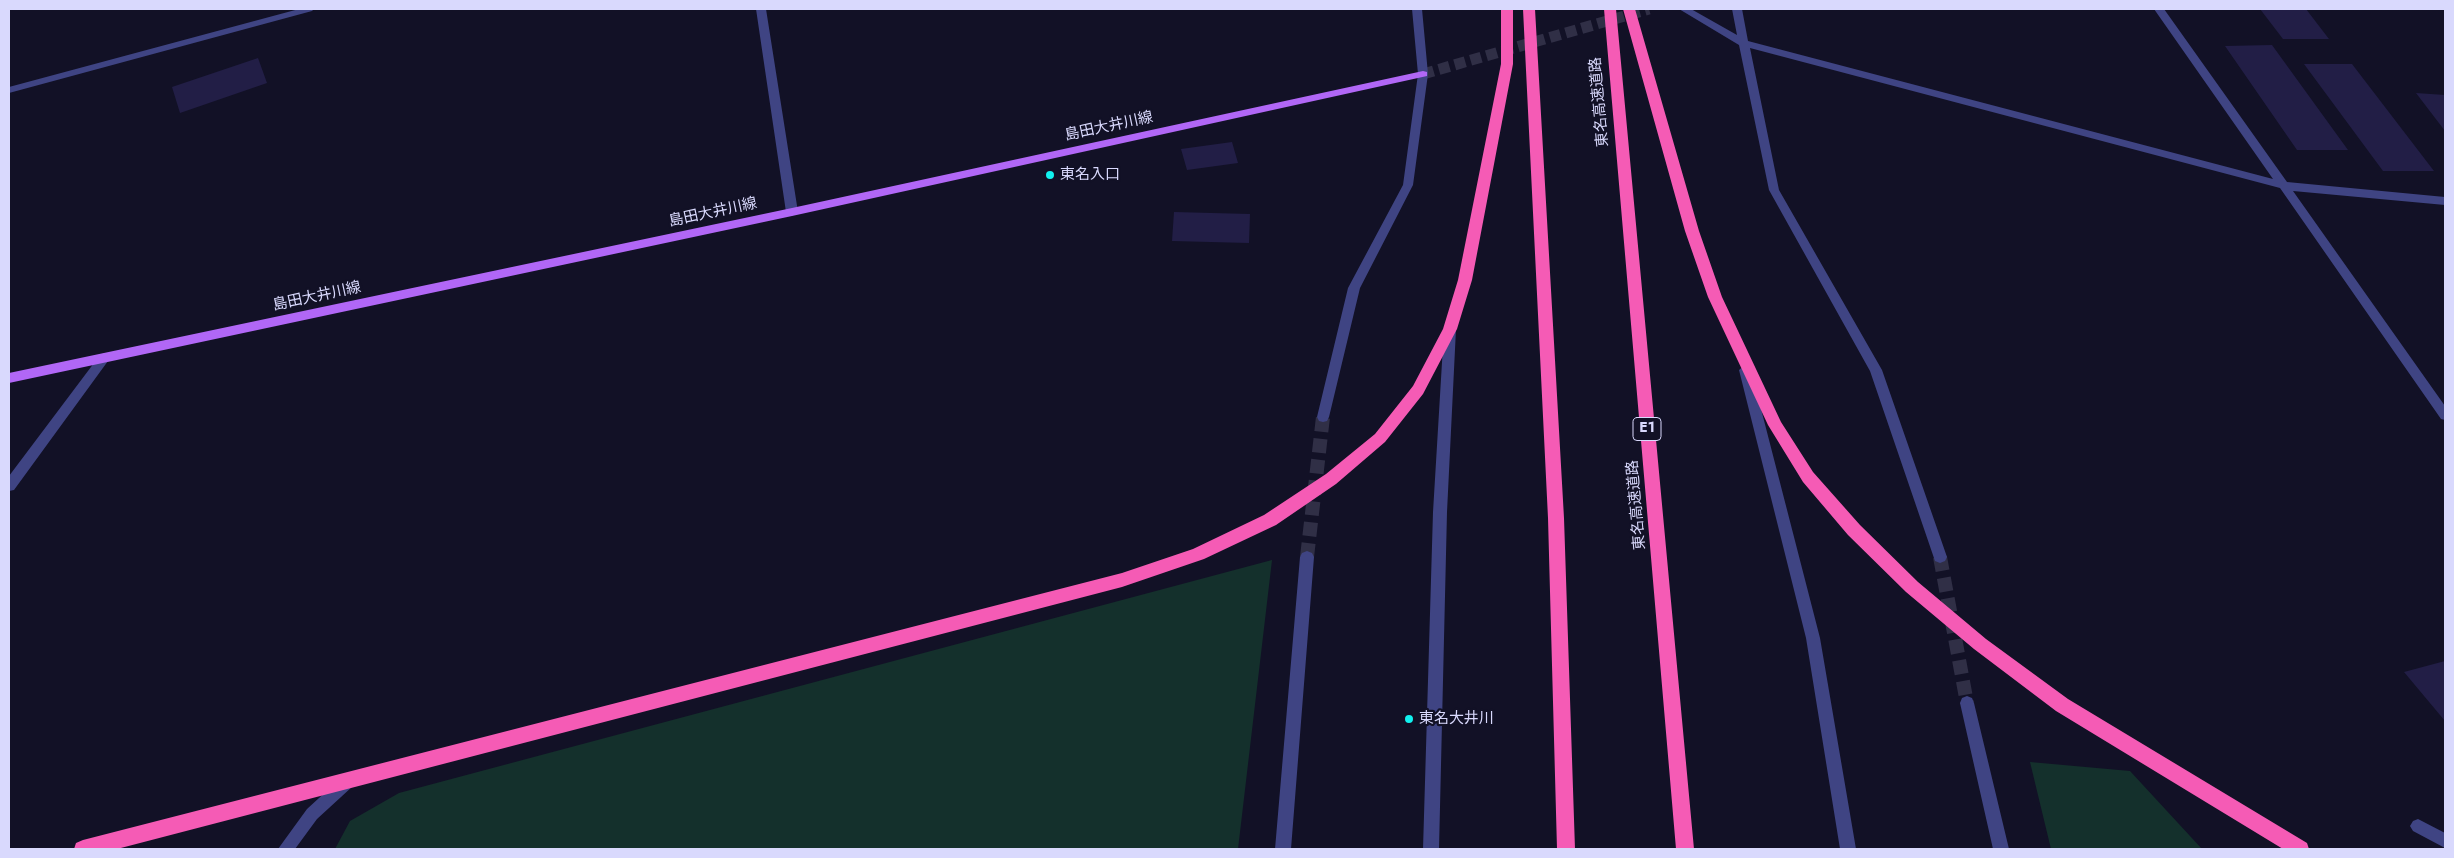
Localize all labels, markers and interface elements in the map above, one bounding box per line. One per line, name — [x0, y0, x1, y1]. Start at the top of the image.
street label: 東名高速道路 — [1587, 56, 1613, 148]
street label: 島田大井川線 — [1063, 109, 1155, 145]
place label: 東名入口 — [1060, 166, 1120, 184]
marker: 東名入口 — [1044, 169, 1056, 181]
street label: 島田大井川線 — [667, 195, 759, 231]
street label: 島田大井川線 — [271, 279, 363, 315]
road number: E1 — [1633, 418, 1661, 440]
street label: 東名高速道路 — [1624, 459, 1650, 551]
place label: 東名大井川 — [1419, 710, 1494, 728]
marker: 東名大井川 — [1403, 713, 1415, 725]

